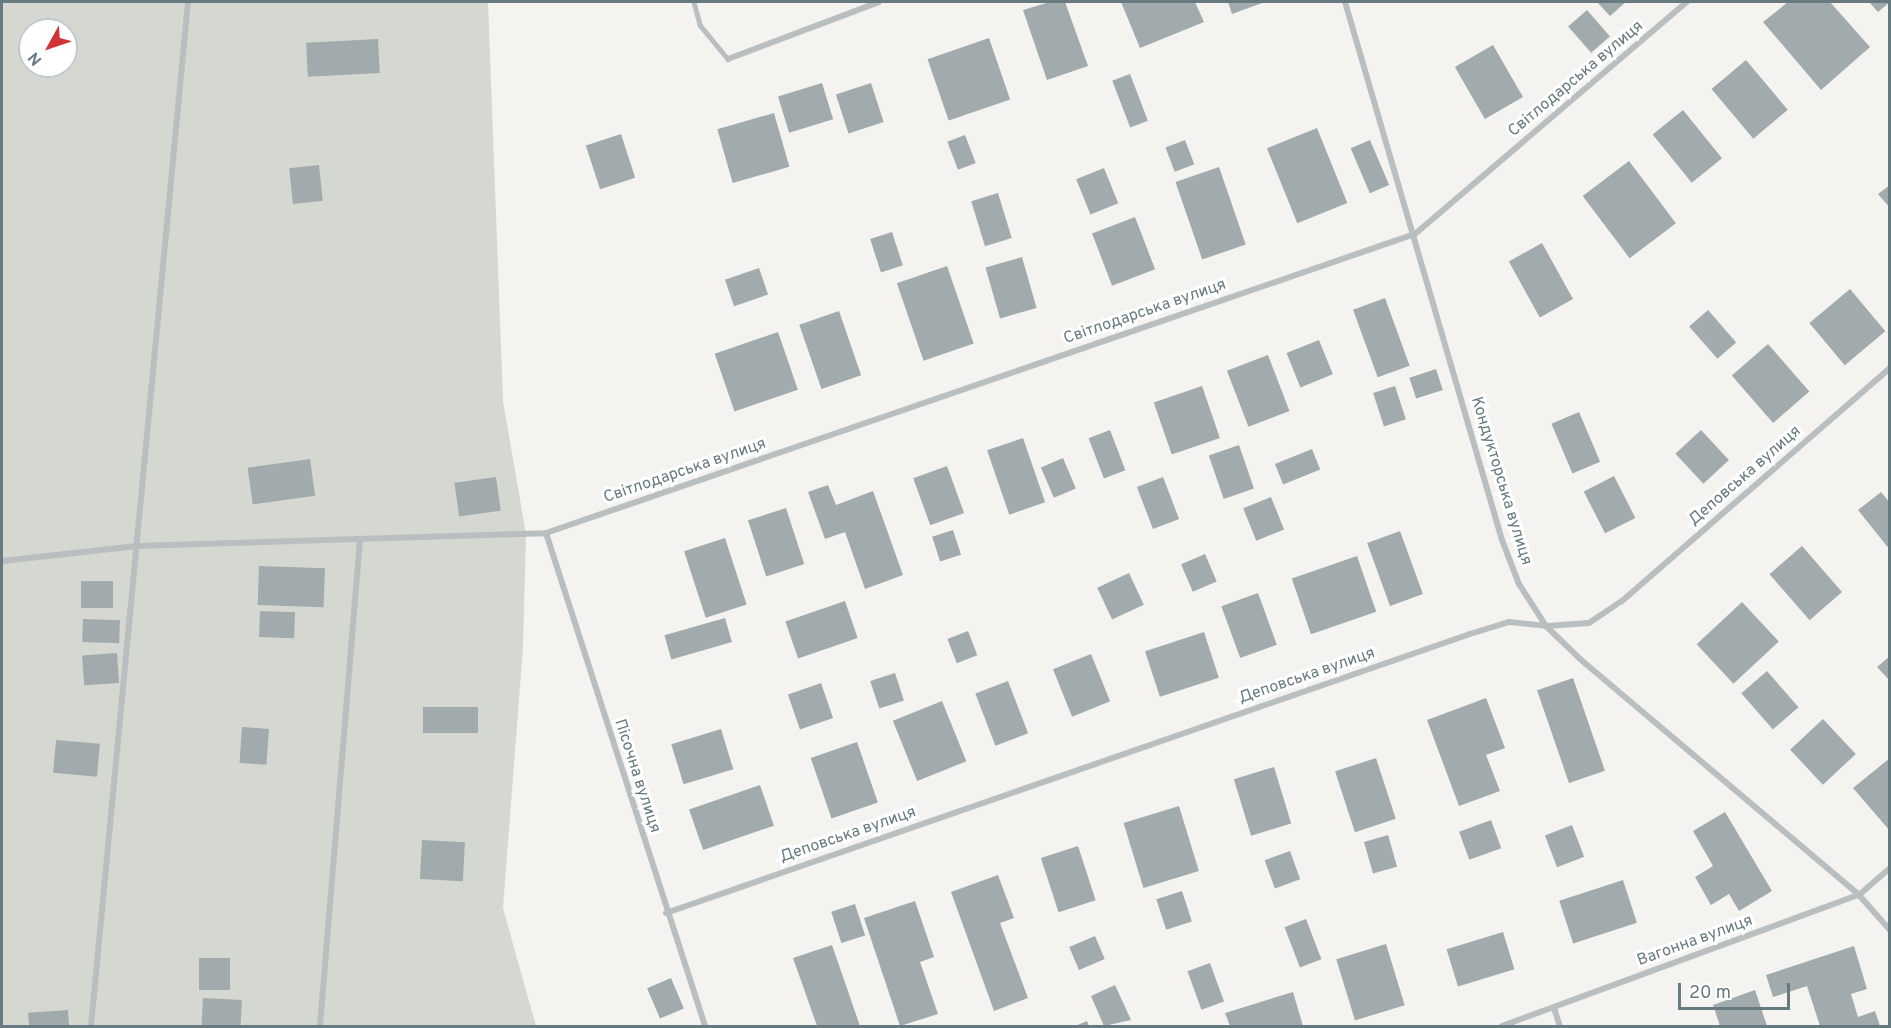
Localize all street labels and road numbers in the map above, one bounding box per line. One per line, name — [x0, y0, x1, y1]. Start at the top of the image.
street label: Світлодарська вулиця — [1505, 17, 1647, 141]
street label: Світлодарська вулиця — [1061, 275, 1229, 349]
street label: Кондукторська вулиця — [1466, 394, 1536, 568]
street label: Деповська вулиця — [1685, 422, 1805, 530]
street label: Світлодарська вулиця — [601, 434, 769, 508]
street label: Деповська вулиця — [1236, 644, 1378, 708]
street label: Пісочна вулиця — [610, 717, 664, 835]
street label: Деповська вулиця — [777, 803, 919, 867]
street label: Вагонна вулиця — [1635, 911, 1755, 971]

